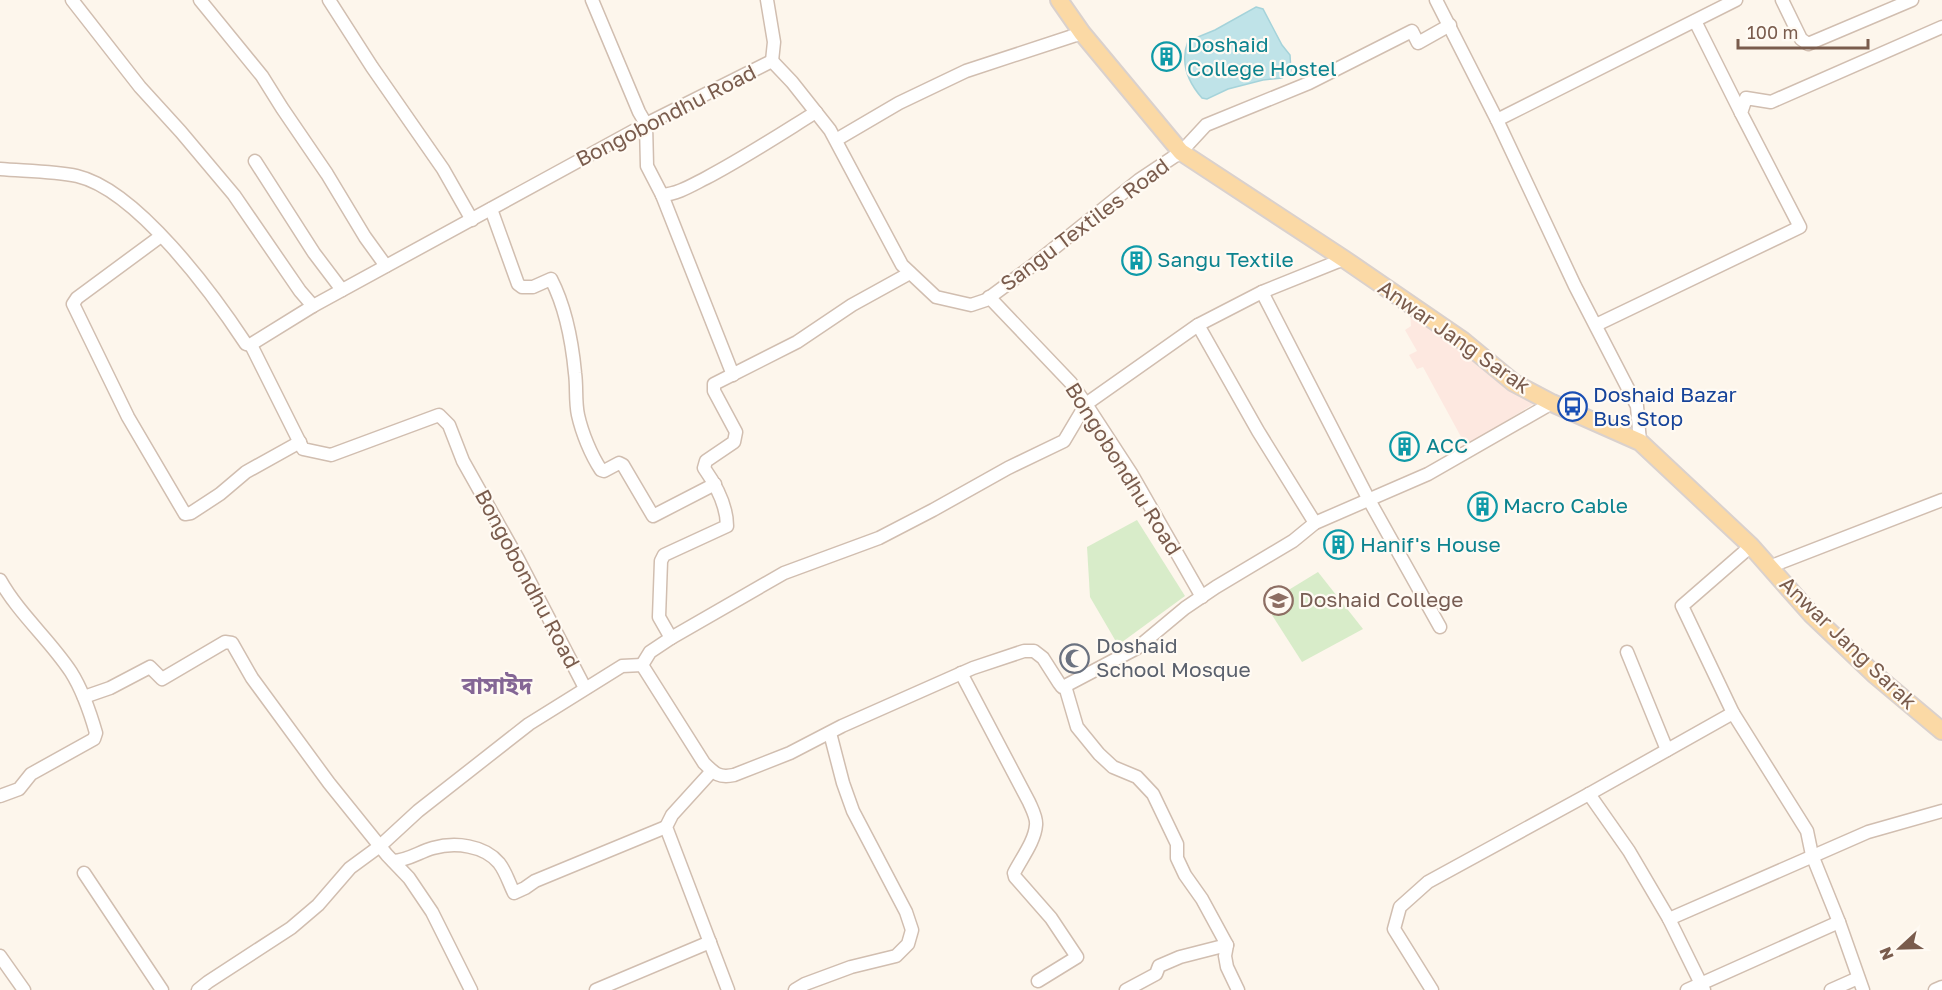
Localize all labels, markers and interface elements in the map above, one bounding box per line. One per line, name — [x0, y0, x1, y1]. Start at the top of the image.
scale bar — [1738, 12, 1868, 50]
text: 100 m — [1747, 21, 1798, 43]
place label: Doshaid College Hostel — [1187, 31, 1337, 81]
building icon: Doshaid College Hostel — [1150, 41, 1182, 73]
street label: Bongobondhu Road — [571, 58, 760, 172]
street label: Sangu Textiles Road — [995, 152, 1174, 296]
building icon: Sangu Textile — [1120, 244, 1152, 276]
place label: Sangu Textile — [1157, 246, 1294, 272]
street label: Anwar Jang Sarak — [1373, 274, 1536, 399]
street label: Bongobondhu Road — [1060, 377, 1188, 560]
place label: Doshaid Bazar Bus Stop — [1593, 381, 1737, 431]
bus stop icon: Doshaid Bazar Bus Stop — [1556, 391, 1588, 423]
building icon: ACC — [1389, 430, 1421, 462]
place label: ACC — [1426, 432, 1468, 458]
street label: Bongobondhu Road — [470, 485, 586, 672]
building icon: Macro Cable — [1466, 490, 1498, 522]
place label: Macro Cable — [1503, 492, 1628, 518]
building icon: Hanif's House — [1323, 529, 1355, 561]
place label: Hanif's House — [1360, 531, 1501, 557]
street label: Anwar Jang Sarak — [1775, 570, 1923, 714]
school or university icon: Doshaid College — [1262, 584, 1294, 616]
place label: Doshaid College — [1299, 586, 1463, 612]
place label: Doshaid School Mosque — [1096, 632, 1251, 682]
mosque icon: Doshaid School Mosque — [1059, 642, 1091, 674]
district label: বাসাইদ — [461, 670, 533, 699]
north arrow — [1870, 918, 1930, 978]
text: N — [1875, 944, 1898, 963]

